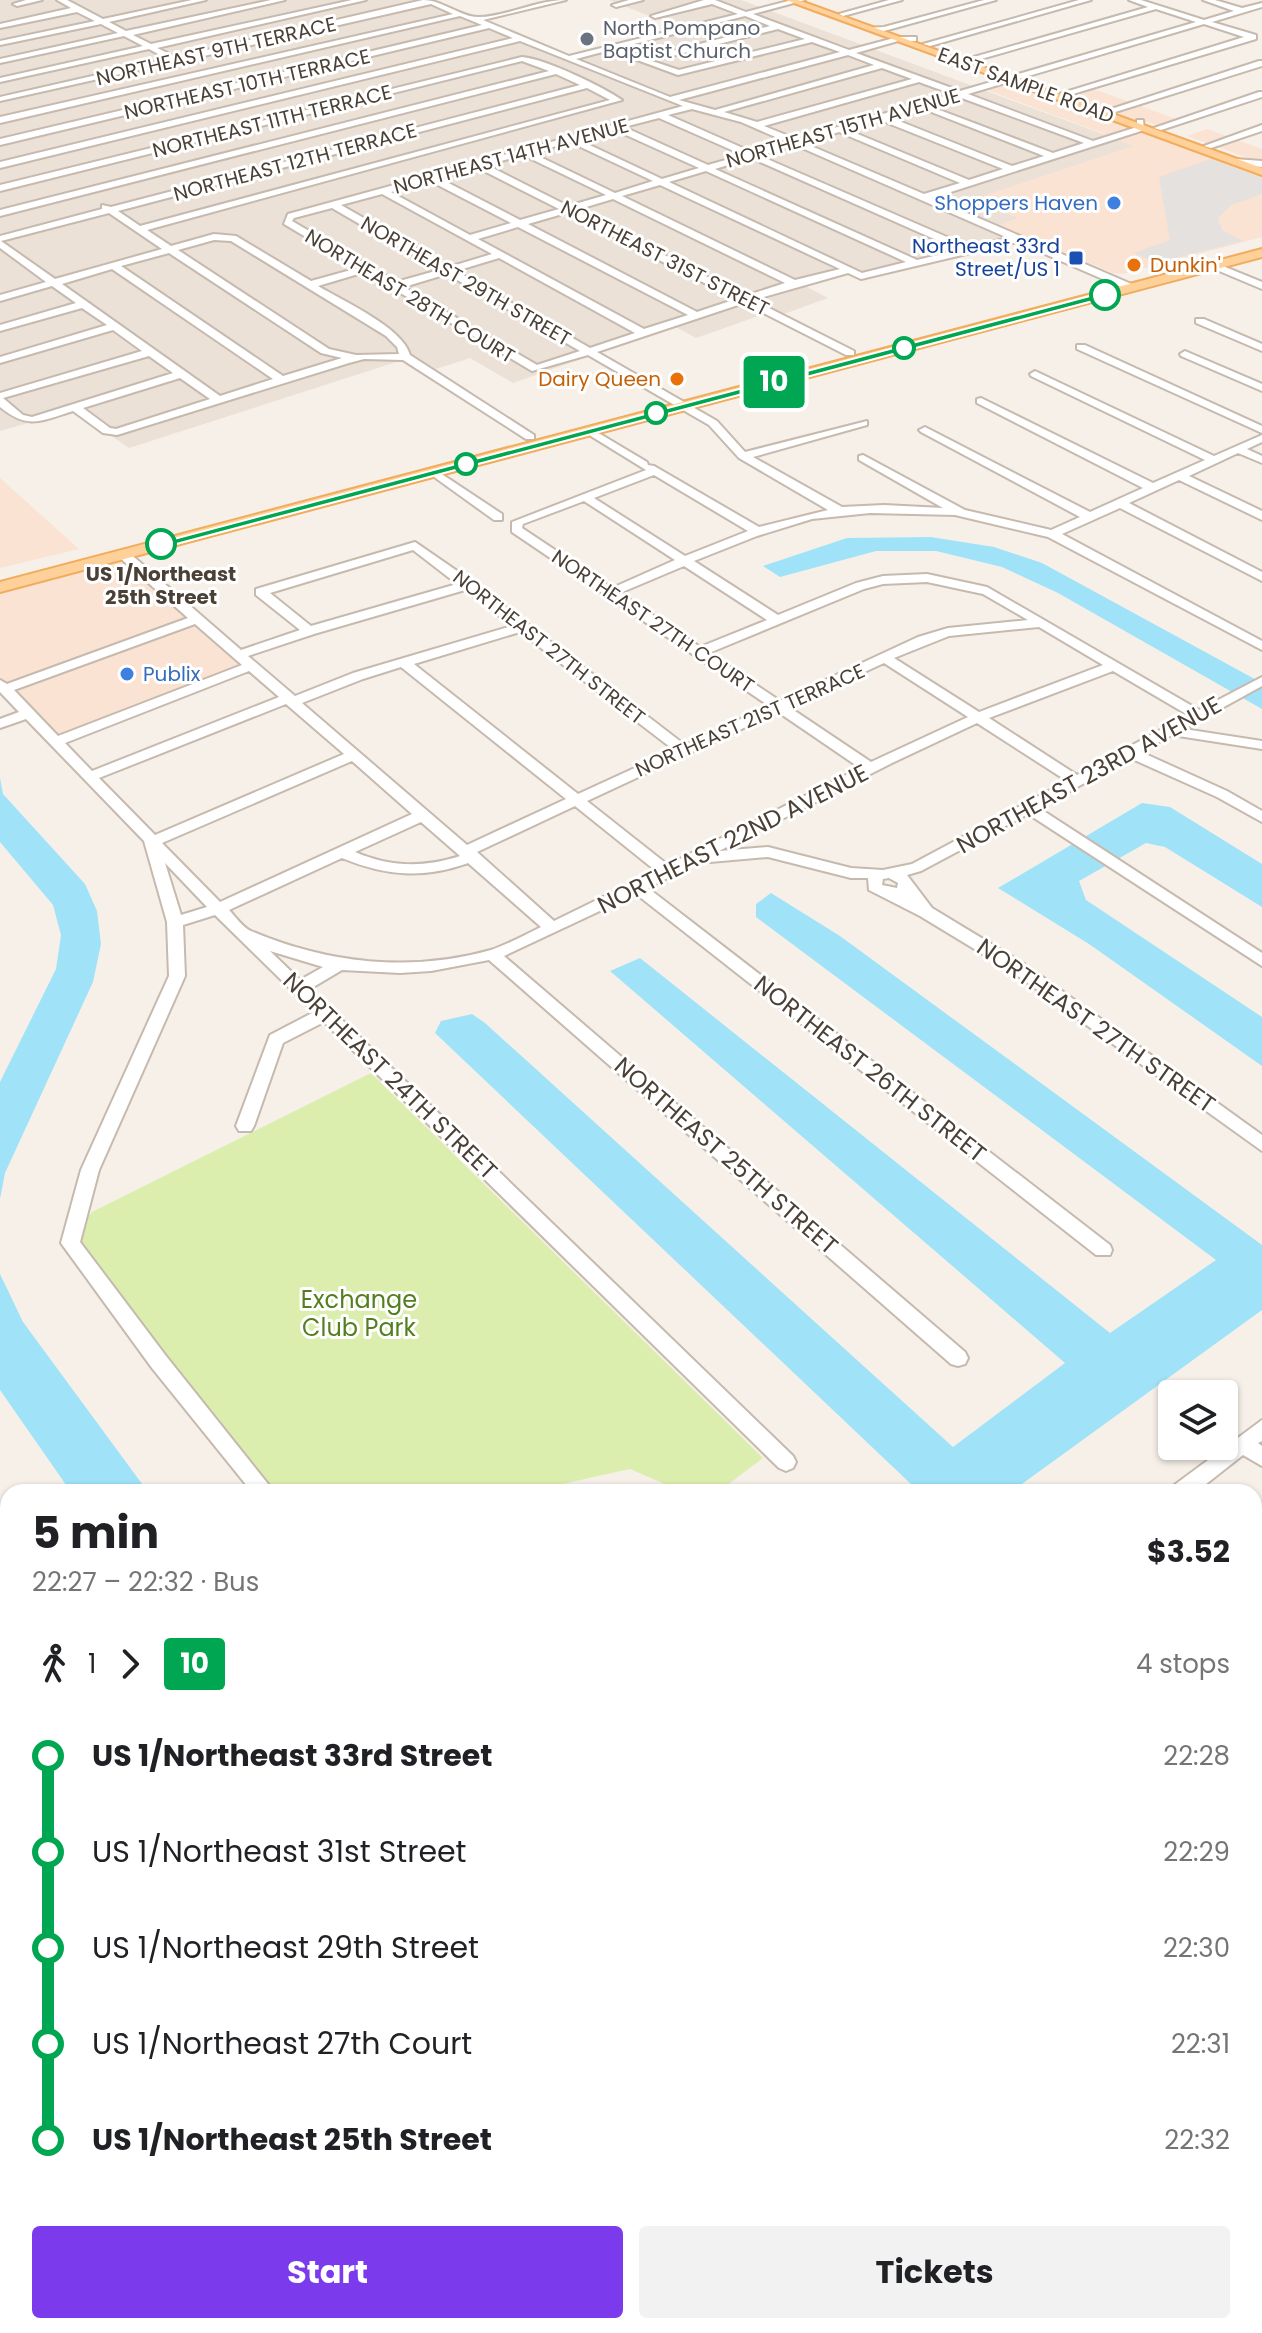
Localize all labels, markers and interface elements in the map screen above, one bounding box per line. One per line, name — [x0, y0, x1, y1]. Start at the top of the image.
street label: NORTHEAST 9TH TERRACE — [93, 10, 339, 92]
place label: North Pompano Baptist Church — [603, 14, 760, 65]
marker: North Pompano Baptist Church — [578, 30, 596, 48]
street label: EAST SAMPLE ROAD — [934, 40, 1118, 130]
street label: NORTHEAST 10TH TERRACE — [121, 42, 373, 126]
street label: NORTHEAST 11TH TERRACE — [149, 78, 395, 164]
street label: NORTHEAST 15TH AVENUE — [723, 81, 963, 175]
street label: NORTHEAST 14TH AVENUE — [390, 111, 632, 201]
street label: NORTHEAST 12TH TERRACE — [170, 116, 420, 208]
place label: Shoppers Haven — [934, 189, 1098, 217]
street label: NORTHEAST 31ST STREET — [556, 193, 774, 323]
marker: Shoppers Haven — [1105, 194, 1123, 212]
street label: NORTHEAST 29TH STREET — [356, 209, 576, 353]
street label: NORTHEAST 28TH COURT — [300, 222, 520, 370]
place label: Northeast 33rd Street/US 1 — [912, 232, 1060, 283]
marker: Northeast 33rd Street/US 1 — [1067, 249, 1085, 267]
place label: Dunkin' — [1150, 251, 1221, 279]
marker: Dunkin' — [1125, 256, 1143, 274]
unlabelled marker — [1090, 280, 1120, 310]
unlabelled marker — [893, 337, 915, 359]
line badge: 10 — [738, 356, 810, 408]
text: 10 — [760, 362, 788, 401]
place label: Dairy Queen — [538, 365, 661, 393]
marker: Dairy Queen — [668, 370, 686, 388]
unlabelled marker — [645, 402, 667, 424]
unlabelled marker — [455, 453, 477, 475]
marker: US 1/Northeast 25th Street — [146, 529, 176, 559]
street label: NORTHEAST 27TH COURT — [546, 543, 760, 699]
place label: US 1/Northeast 25th Street — [86, 560, 236, 611]
street label: NORTHEAST 27TH STREET — [447, 563, 651, 731]
street label: NORTHEAST 21ST TERRACE — [631, 657, 869, 783]
place label: Publix — [143, 660, 201, 688]
marker: Publix — [118, 665, 136, 683]
street label: NORTHEAST 23RD AVENUE — [950, 688, 1227, 861]
street label: NORTHEAST 22ND AVENUE — [592, 756, 874, 921]
street label: NORTHEAST 27TH STREET — [970, 931, 1222, 1121]
street label: NORTHEAST 24TH STREET — [276, 964, 505, 1187]
street label: NORTHEAST 26TH STREET — [747, 968, 993, 1170]
street label: NORTHEAST 25TH STREET — [608, 1049, 845, 1262]
park label: Exchange Club Park — [301, 1283, 417, 1344]
map controls — [1158, 1380, 1238, 1460]
button: layers — [1158, 1380, 1238, 1460]
text: 5 min — [32, 1502, 159, 1563]
text: $3.52 — [1147, 1530, 1230, 1573]
text: 22:27 – 22:32 · Bus — [32, 1564, 259, 1600]
icon: walk — [32, 1642, 76, 1686]
icon: forward — [108, 1642, 152, 1686]
text: 10 — [180, 1644, 209, 1683]
text: 1 — [88, 1646, 96, 1682]
text: 4 stops — [1136, 1646, 1230, 1682]
text: US 1/Northeast 33rd Street — [92, 1734, 492, 1777]
text: 22:28 — [1163, 1738, 1230, 1774]
text: US 1/Northeast 31st Street — [92, 1830, 467, 1873]
text: 22:29 — [1163, 1834, 1230, 1870]
text: US 1/Northeast 29th Street — [92, 1926, 479, 1969]
text: 22:30 — [1163, 1930, 1230, 1966]
text: US 1/Northeast 27th Court — [92, 2022, 472, 2065]
text: 22:31 — [1171, 2026, 1230, 2062]
text: US 1/Northeast 25th Street — [92, 2118, 492, 2161]
text: 22:32 — [1164, 2122, 1230, 2158]
button: Start — [32, 2226, 623, 2318]
button: Tickets — [639, 2226, 1230, 2318]

